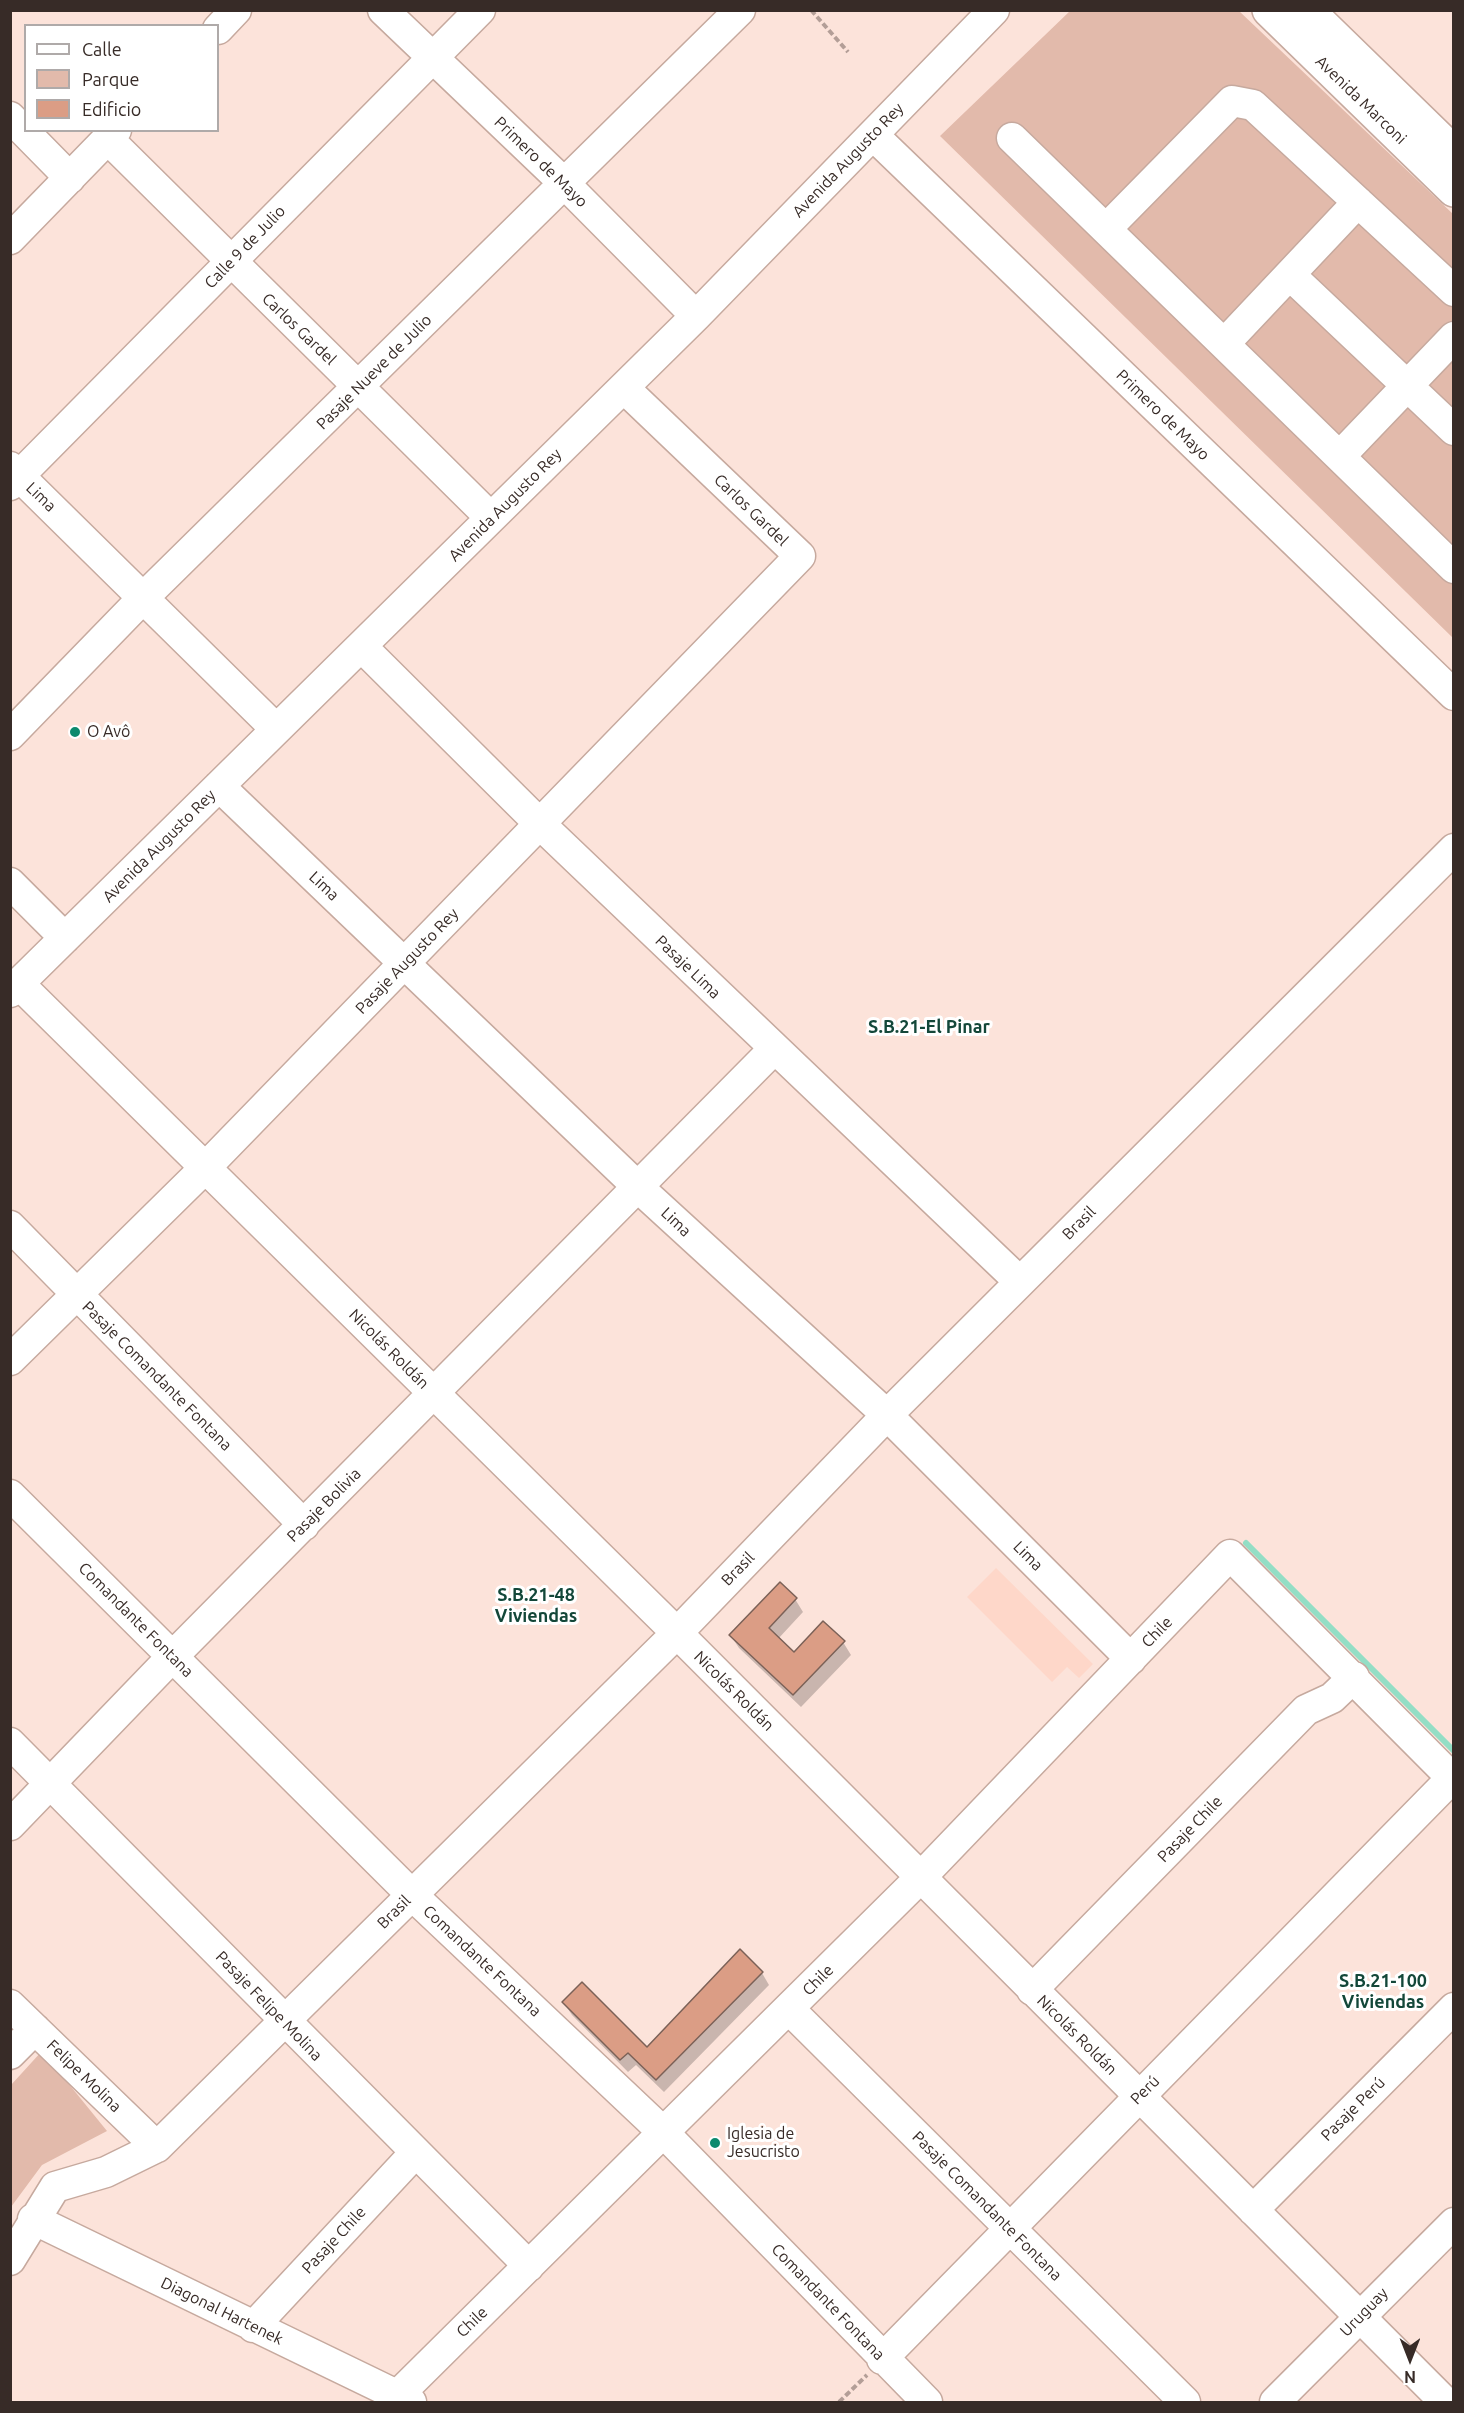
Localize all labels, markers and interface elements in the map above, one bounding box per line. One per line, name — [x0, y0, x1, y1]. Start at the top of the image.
legend — [24, 24, 219, 132]
text: Calle — [82, 39, 122, 59]
street label: Avenida Marconi — [1312, 52, 1410, 148]
text: Parque — [82, 69, 139, 89]
text: Edificio — [82, 99, 141, 119]
street label: Avenida Augusto Rey — [788, 99, 908, 221]
street label: Primero de Mayo — [490, 113, 592, 211]
street label: Calle 9 de Julio — [201, 202, 289, 292]
street label: Carlos Gardel — [258, 289, 340, 369]
street label: Pasaje Nueve de Julio — [312, 310, 436, 434]
street label: Primero de Mayo — [1112, 366, 1214, 464]
street label: Avenida Augusto Rey — [445, 445, 565, 565]
street label: Carlos Gardel — [710, 470, 792, 550]
street label: Lima — [22, 478, 60, 516]
place label: O Avô — [87, 722, 130, 742]
marker: O Avô — [68, 725, 82, 739]
street label: Avenida Augusto Rey — [99, 786, 219, 906]
street label: Lima — [305, 867, 343, 905]
street label: Pasaje Augusto Rey — [352, 904, 462, 1018]
street label: Pasaje Lima — [651, 931, 725, 1003]
district label: S.B.21-El Pinar — [868, 1016, 990, 1038]
street label: Brasil — [1058, 1202, 1100, 1244]
street label: Lima — [657, 1203, 695, 1241]
street label: Pasaje Comandante Fontana — [78, 1297, 236, 1455]
street label: Nicolás Roldán — [345, 1305, 433, 1393]
street label: Pasaje Bolivia — [283, 1464, 365, 1546]
street label: Lima — [1009, 1537, 1047, 1575]
street label: Brasil — [717, 1548, 759, 1590]
street label: Comandante Fontana — [75, 1559, 197, 1681]
district label: S.B.21-48 Viviendas — [495, 1584, 577, 1626]
street label: Chile — [1138, 1612, 1176, 1652]
street label: Nicolás Roldán — [690, 1647, 778, 1735]
street label: Pasaje Chile — [1154, 1792, 1226, 1866]
street label: Brasil — [373, 1891, 415, 1933]
street label: Comandante Fontana — [419, 1901, 545, 2021]
street label: Pasaje Felipe Molina — [212, 1947, 326, 2065]
street label: Chile — [799, 1961, 837, 1999]
district label: S.B.21-100 Viviendas — [1339, 1970, 1427, 2012]
street label: Nicolás Roldán — [1033, 1991, 1121, 2079]
street label: Felipe Molina — [43, 2036, 125, 2116]
street label: Perú — [1126, 2071, 1164, 2109]
street label: Pasaje Perú — [1317, 2073, 1389, 2145]
place label: Iglesia de Jesucristo — [727, 2124, 800, 2162]
street label: Pasaje Comandante Fontana — [908, 2127, 1066, 2285]
marker: Iglesia de Jesucristo — [708, 2136, 722, 2150]
street label: Pasaje Chile — [298, 2202, 370, 2278]
street label: Comandante Fontana — [767, 2240, 889, 2364]
street label: Diagonal Hartenek — [158, 2273, 286, 2349]
street label: Uruguay — [1336, 2284, 1392, 2340]
street label: Chile — [452, 2303, 492, 2341]
north arrow — [1380, 2329, 1440, 2389]
text: N — [1404, 2368, 1416, 2386]

